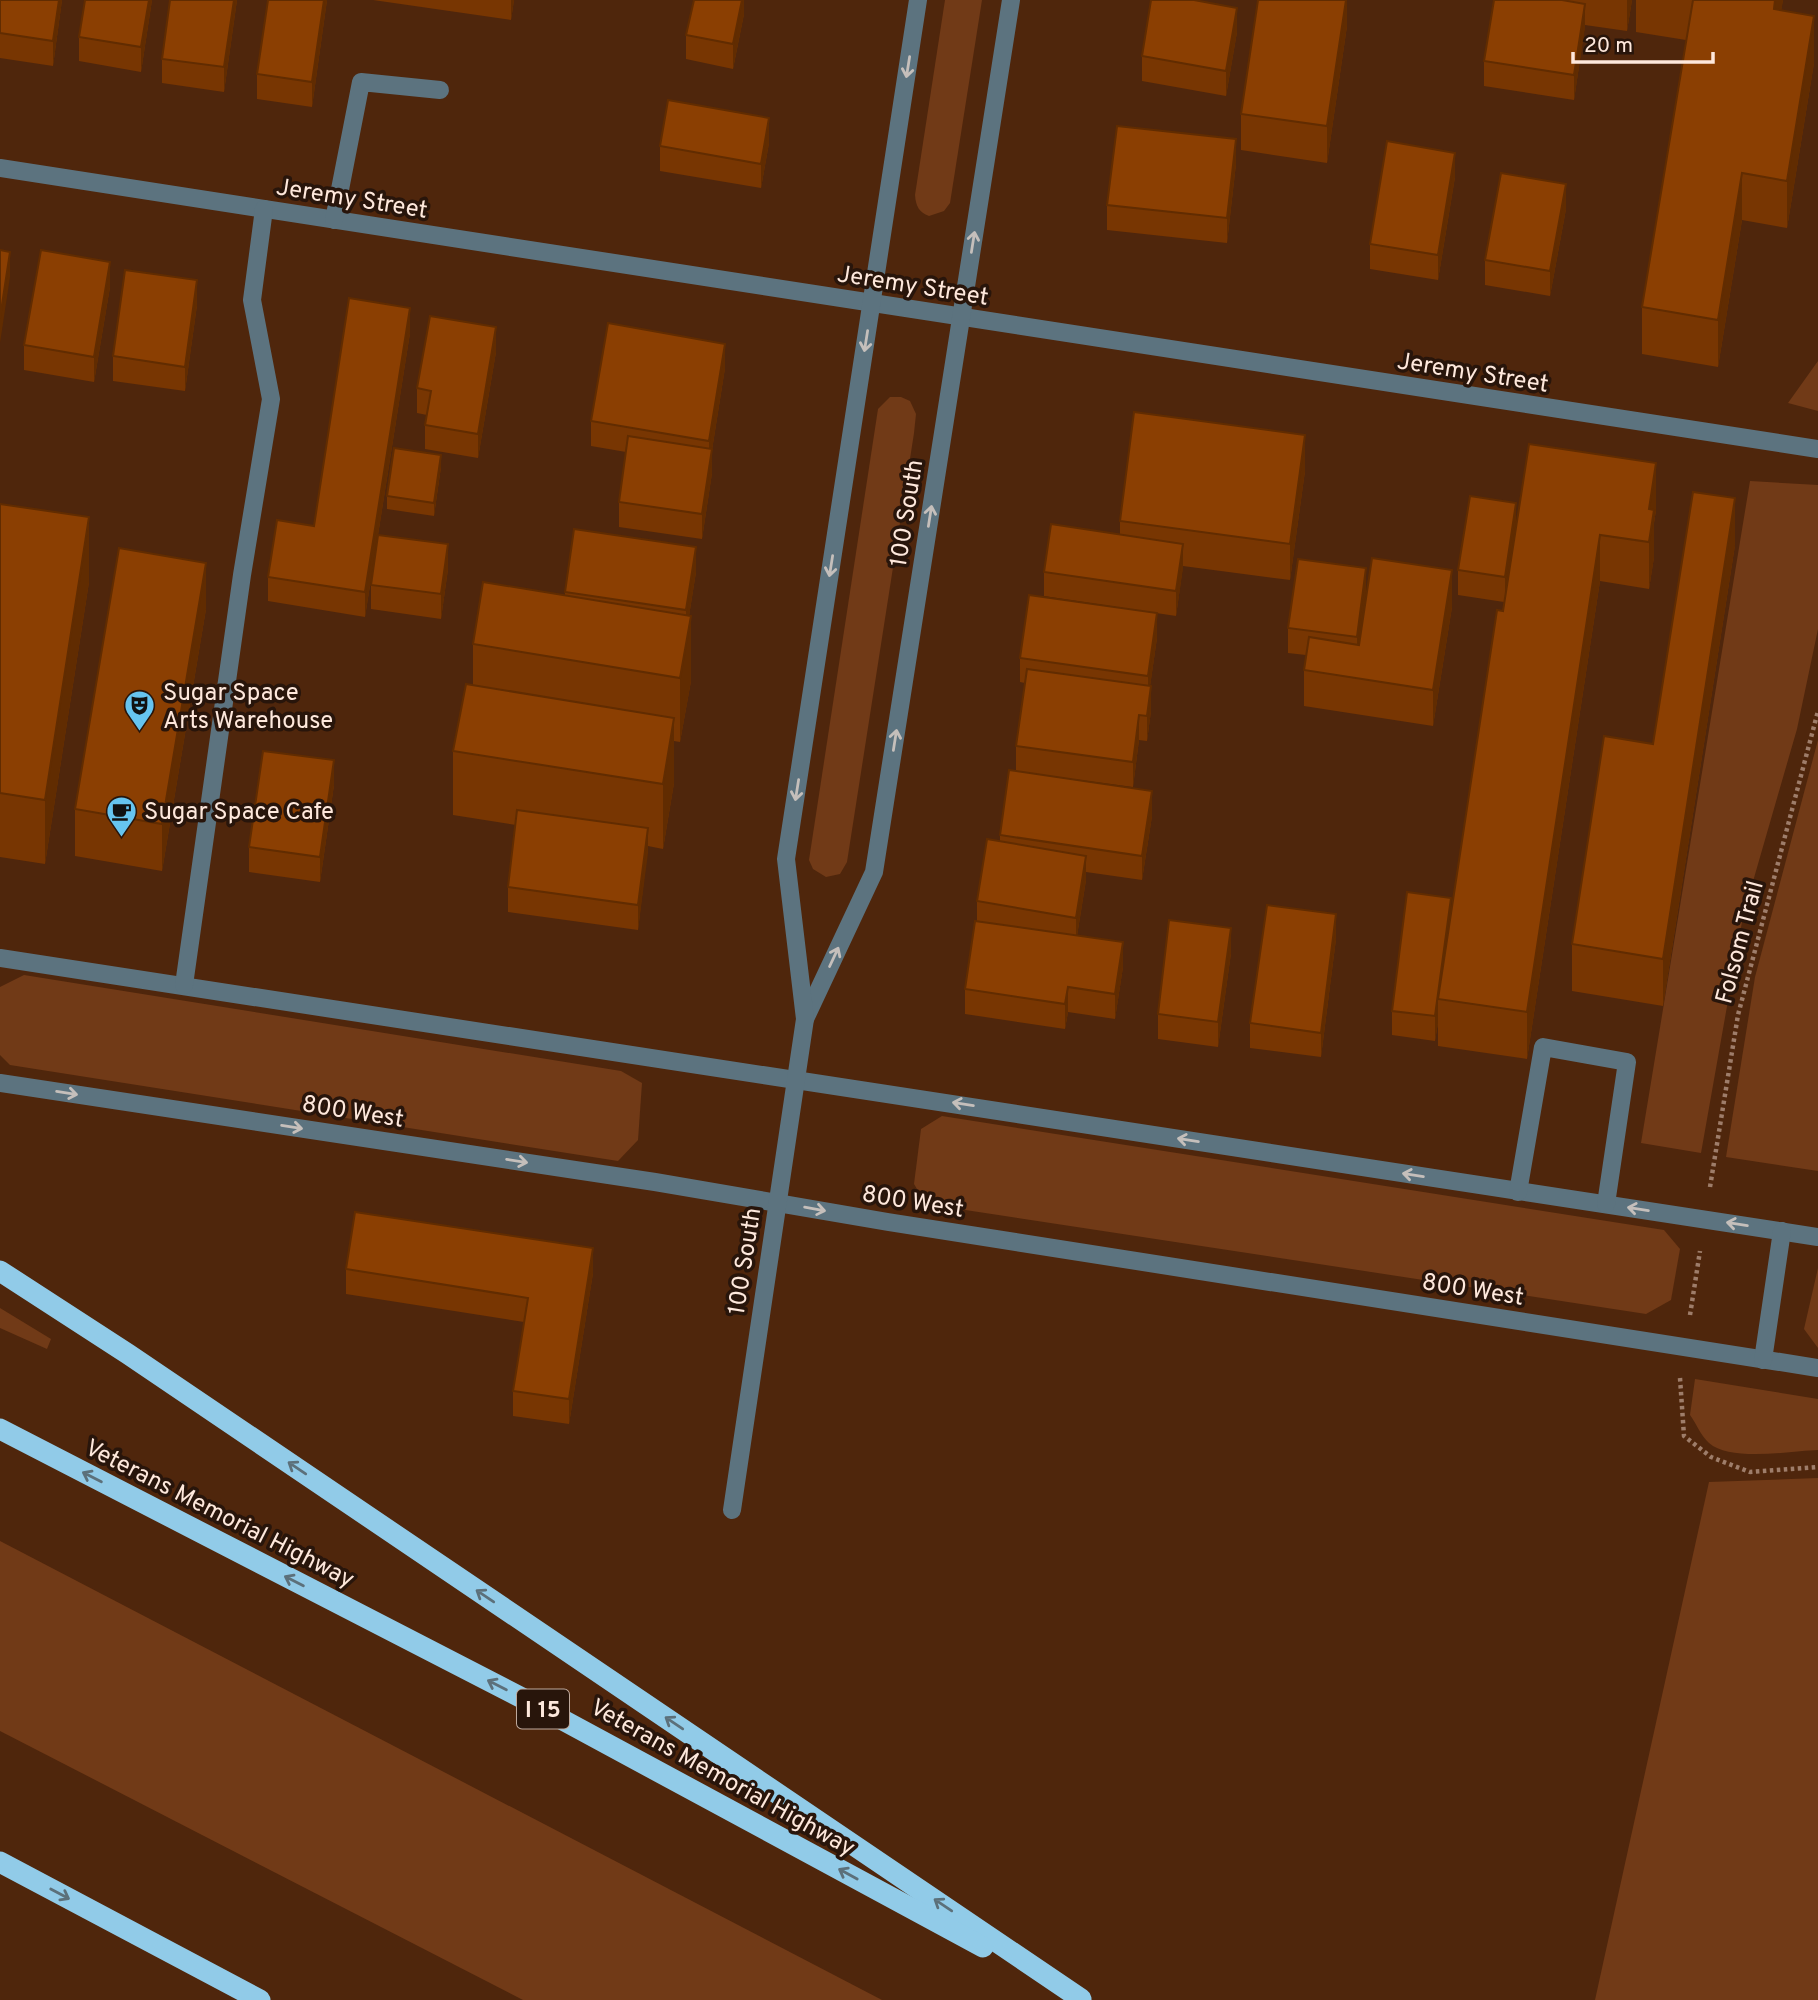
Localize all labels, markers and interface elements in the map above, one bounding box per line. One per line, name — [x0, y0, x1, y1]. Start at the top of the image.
scale bar — [1573, 21, 1713, 65]
text: 20 m — [1584, 33, 1633, 60]
one-way arrow — [901, 56, 914, 78]
street label: Jeremy Street — [274, 173, 430, 227]
one-way arrow — [967, 232, 980, 254]
street label: Jeremy Street — [835, 260, 991, 314]
one-way arrow — [859, 329, 872, 352]
street label: Jeremy Street — [1395, 347, 1551, 401]
street label: 100 South — [885, 458, 931, 569]
one-way arrow — [924, 505, 937, 528]
one-way arrow — [824, 554, 837, 576]
place label: Sugar Space Arts Warehouse — [163, 679, 333, 737]
theatre icon: Sugar Space Arts Warehouse — [123, 689, 157, 733]
one-way arrow — [889, 730, 902, 752]
one-way arrow — [790, 779, 803, 801]
cafe icon: Sugar Space Cafe — [104, 794, 138, 838]
place label: Sugar Space Cafe — [144, 798, 334, 828]
street label: Folsom Trail — [1710, 878, 1772, 1007]
one-way arrow — [828, 947, 841, 969]
one-way arrow — [56, 1087, 78, 1100]
street label: 800 West — [300, 1090, 406, 1136]
one-way arrow — [953, 1097, 975, 1110]
one-way arrow — [281, 1121, 303, 1134]
one-way arrow — [1177, 1133, 1200, 1146]
one-way arrow — [506, 1155, 528, 1168]
one-way arrow — [1402, 1168, 1425, 1181]
street label: 800 West — [860, 1180, 966, 1226]
one-way arrow — [1627, 1202, 1650, 1215]
one-way arrow — [803, 1203, 825, 1216]
street label: 100 South — [723, 1206, 769, 1317]
one-way arrow — [1727, 1218, 1749, 1231]
street label: 800 West — [1420, 1268, 1526, 1314]
street label: Veterans Memorial Highway — [79, 1434, 359, 1596]
one-way arrow — [288, 1461, 307, 1475]
one-way arrow — [82, 1469, 103, 1483]
one-way arrow — [284, 1573, 305, 1587]
one-way arrow — [476, 1588, 495, 1603]
one-way arrow — [487, 1677, 508, 1691]
road number: I 15 — [517, 1690, 569, 1728]
street label: Veterans Memorial Highway — [584, 1693, 860, 1864]
one-way arrow — [664, 1716, 684, 1730]
one-way arrow — [838, 1867, 858, 1881]
one-way arrow — [49, 1888, 70, 1901]
one-way arrow — [934, 1898, 953, 1913]

